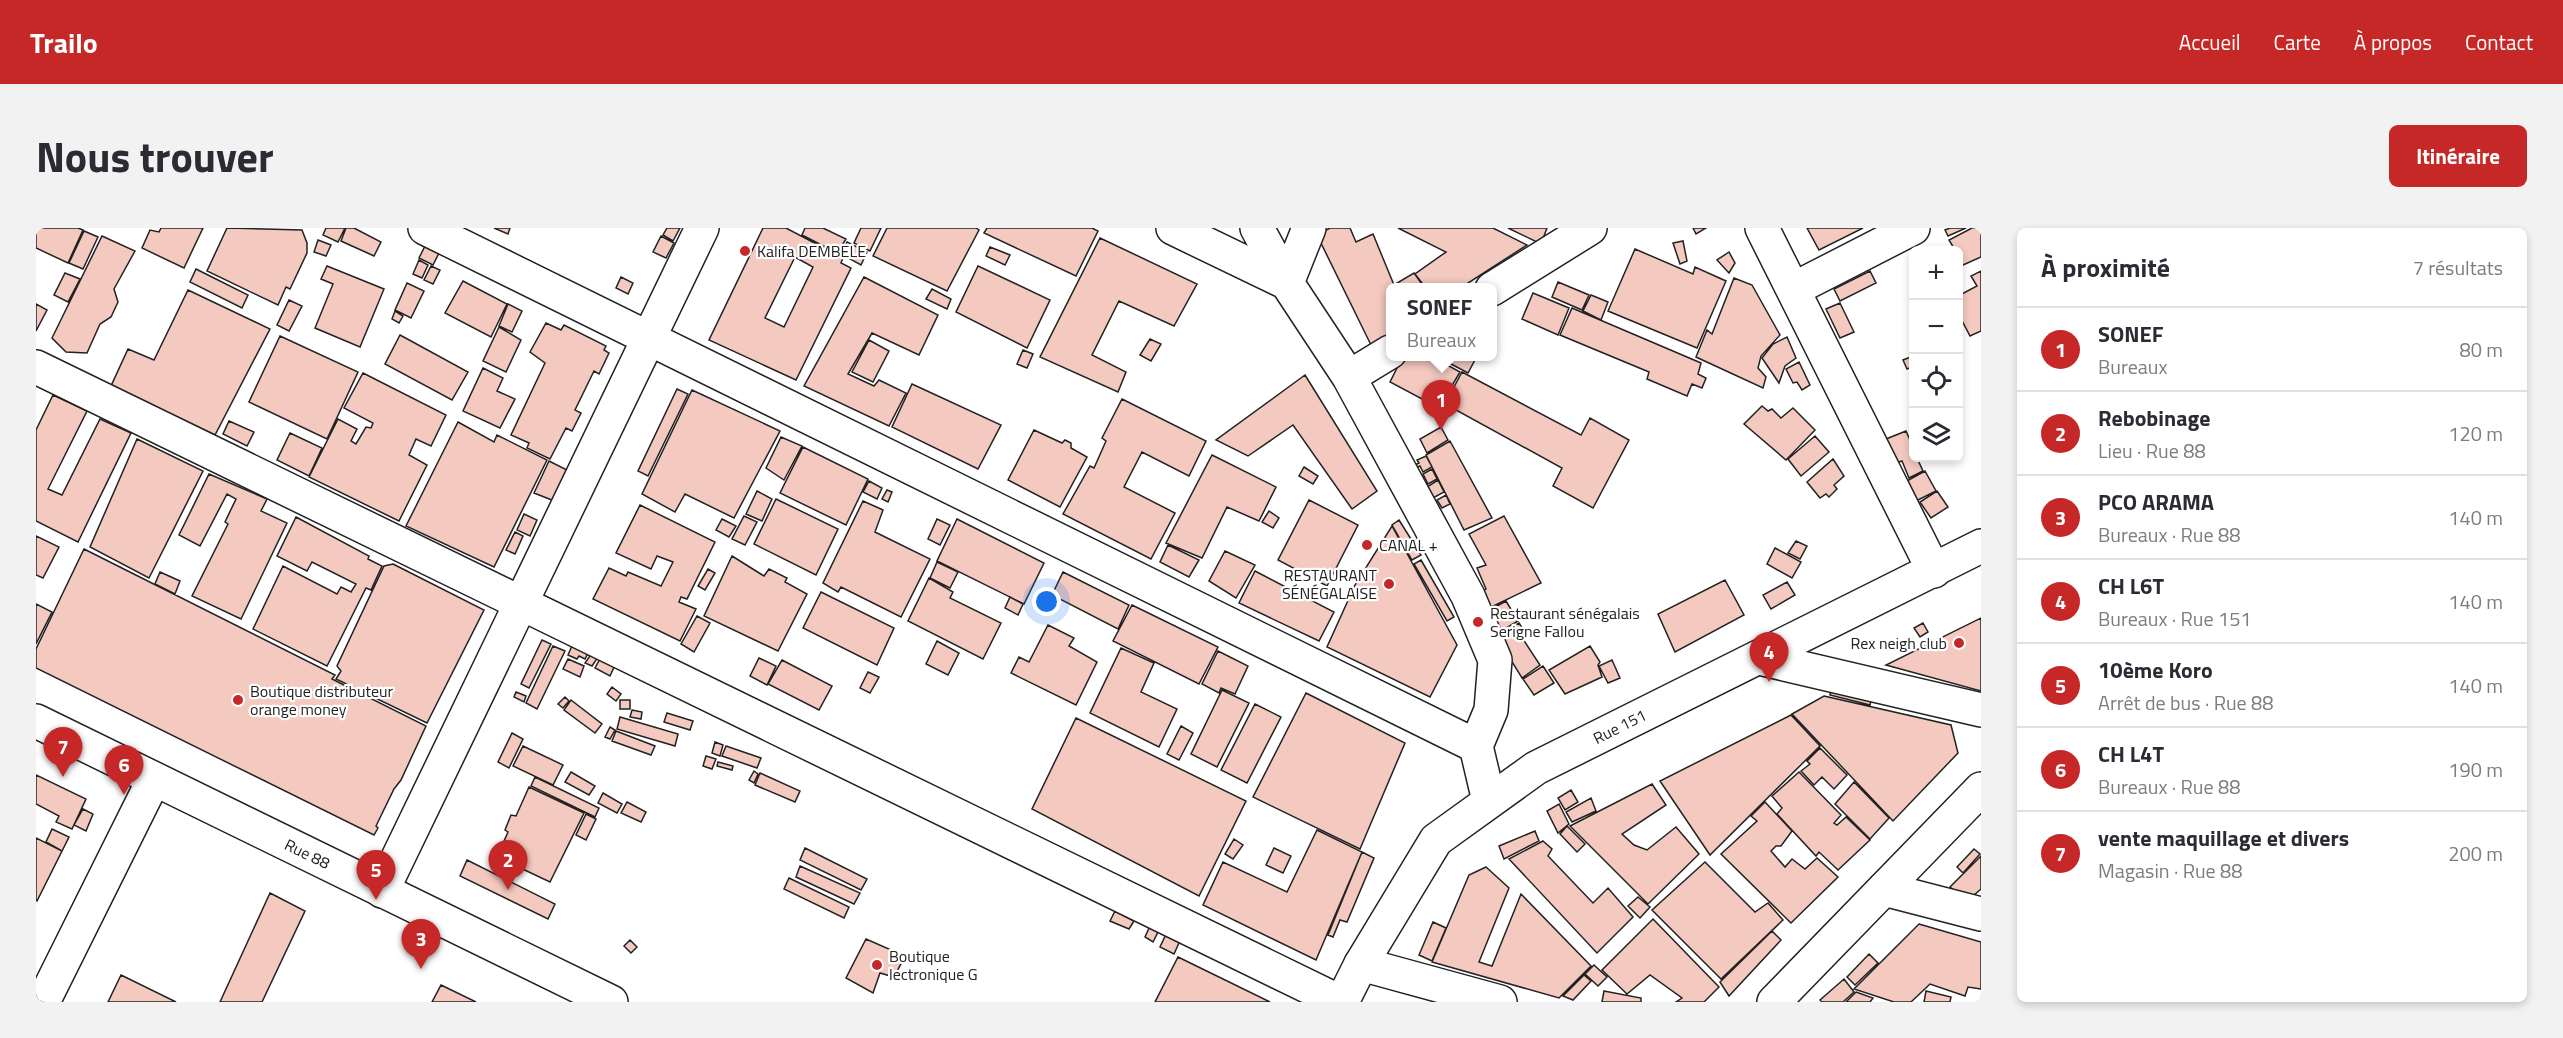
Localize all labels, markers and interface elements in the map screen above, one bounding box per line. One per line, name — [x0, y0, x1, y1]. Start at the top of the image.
text: Trailo — [30, 21, 98, 64]
text: Accueil — [2179, 26, 2241, 58]
text: Carte — [2274, 26, 2321, 58]
text: À propos — [2354, 26, 2432, 58]
text: Contact — [2465, 26, 2533, 58]
text: Nous trouver — [36, 124, 274, 188]
button: Itinéraire — [2389, 125, 2527, 187]
place label: Kalifa DEMBELE — [757, 239, 866, 263]
marker: Kalifa DEMBELE — [738, 244, 752, 258]
map controls — [1909, 246, 1963, 462]
button: + — [1909, 246, 1963, 300]
text: À proximité — [2041, 248, 2170, 287]
text: 7 résultats — [2413, 252, 2503, 283]
popup — [1386, 283, 1497, 361]
text: SONEF — [1407, 290, 1472, 324]
button: − — [1909, 300, 1963, 354]
text: SONEF — [2098, 317, 2163, 351]
text: Bureaux — [1407, 324, 1476, 355]
text: 1 — [2055, 334, 2066, 365]
text: 80 m — [2459, 334, 2503, 365]
text: Bureaux — [2098, 351, 2167, 382]
button: locate — [1909, 354, 1963, 408]
pin: 1 — [1422, 380, 1460, 430]
text: Rebobinage — [2098, 401, 2210, 435]
button: layers — [1909, 408, 1963, 462]
text: 2 — [2055, 418, 2066, 449]
text: 120 m — [2448, 418, 2503, 449]
text: Lieu · Rue 88 — [2098, 435, 2206, 466]
text: PCO ARAMA — [2098, 485, 2214, 519]
text: 3 — [2055, 502, 2066, 533]
text: 140 m — [2448, 502, 2503, 533]
text: Bureaux · Rue 88 — [2098, 519, 2240, 550]
place label: CANAL + — [1379, 533, 1438, 557]
marker: CANAL + — [1360, 538, 1374, 552]
place label: RESTAURANT SÉNÉGALAISE — [1282, 563, 1378, 605]
text: CH L6T — [2098, 569, 2164, 603]
marker: RESTAURANT SÉNÉGALAISE — [1382, 577, 1396, 591]
text: 4 — [2055, 586, 2066, 617]
text: 140 m — [2448, 586, 2503, 617]
your location — [1032, 587, 1061, 616]
place label: Restaurant sénégalais Serigne Fallou — [1490, 601, 1640, 643]
text: Bureaux · Rue 151 — [2098, 603, 2252, 634]
marker: Restaurant sénégalais Serigne Fallou — [1471, 615, 1485, 629]
place label: Rex neigh club — [1850, 631, 1947, 655]
pin: 4 — [1750, 632, 1788, 682]
marker: Rex neigh club — [1952, 636, 1966, 650]
text: 10ème Koro — [2098, 653, 2213, 687]
text: 5 — [2055, 670, 2066, 701]
text: 140 m — [2448, 670, 2503, 701]
place label: Boutique distributeur orange money — [250, 679, 394, 721]
text: Arrêt de bus · Rue 88 — [2098, 687, 2273, 718]
marker: Boutique distributeur orange money — [231, 693, 245, 707]
street label: Rue 151 — [1589, 703, 1650, 750]
pin: 7 — [44, 728, 82, 777]
text: CH L4T — [2098, 737, 2164, 771]
pin: 6 — [104, 746, 143, 795]
text: 6 — [2055, 754, 2066, 785]
text: 190 m — [2448, 754, 2503, 785]
text: Bureaux · Rue 88 — [2098, 771, 2240, 802]
text: vente maquillage et divers — [2098, 821, 2349, 855]
street label: Rue 88 — [281, 832, 334, 875]
text: 7 — [2055, 838, 2066, 869]
text: 200 m — [2448, 838, 2503, 869]
pin: 2 — [488, 840, 528, 890]
pin: 5 — [356, 850, 396, 900]
text: Magasin · Rue 88 — [2098, 855, 2242, 886]
pin: 3 — [402, 920, 440, 969]
place label: Boutique lectronique G — [889, 944, 978, 986]
marker: Boutique lectronique G — [870, 958, 884, 972]

